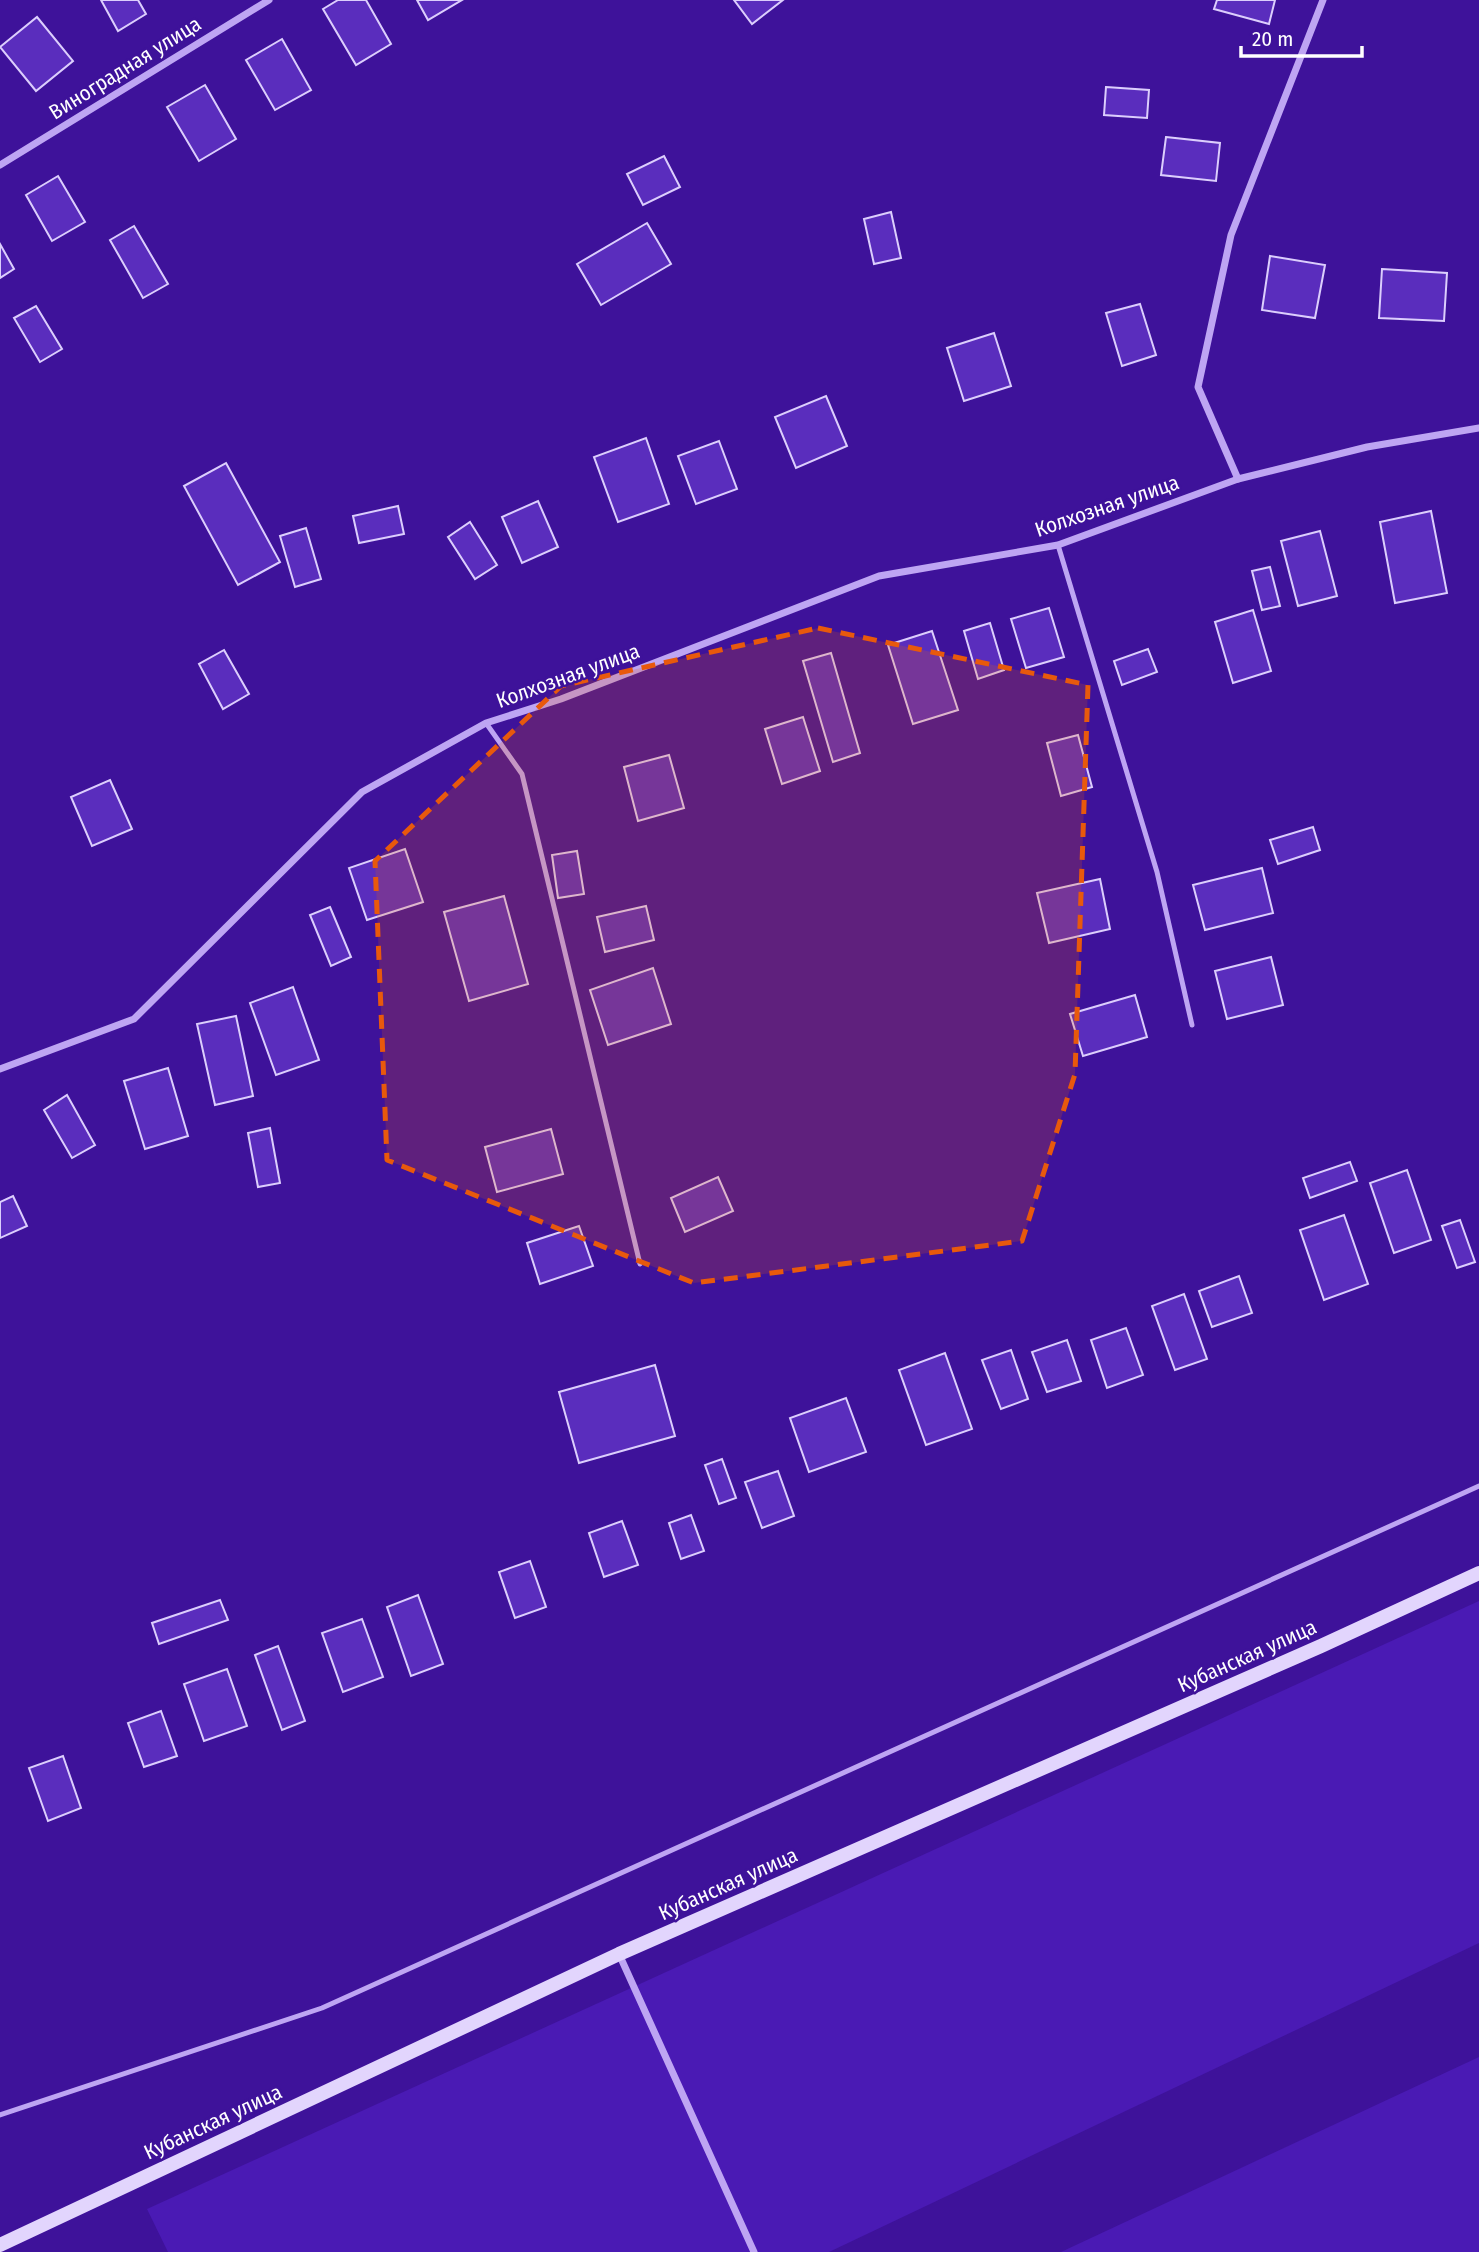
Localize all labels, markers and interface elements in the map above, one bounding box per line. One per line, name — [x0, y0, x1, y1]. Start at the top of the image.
street label: Виноградная улица — [44, 11, 206, 125]
scale bar — [1241, 14, 1362, 58]
text: 20 m — [1252, 26, 1293, 52]
street label: Колхозная улица — [1031, 469, 1183, 543]
street label: Колхозная улица — [493, 638, 643, 714]
street label: Кубанская улица — [1173, 1614, 1321, 1698]
street label: Кубанская улица — [654, 1842, 802, 1926]
street label: Кубанская улица — [140, 2079, 286, 2165]

